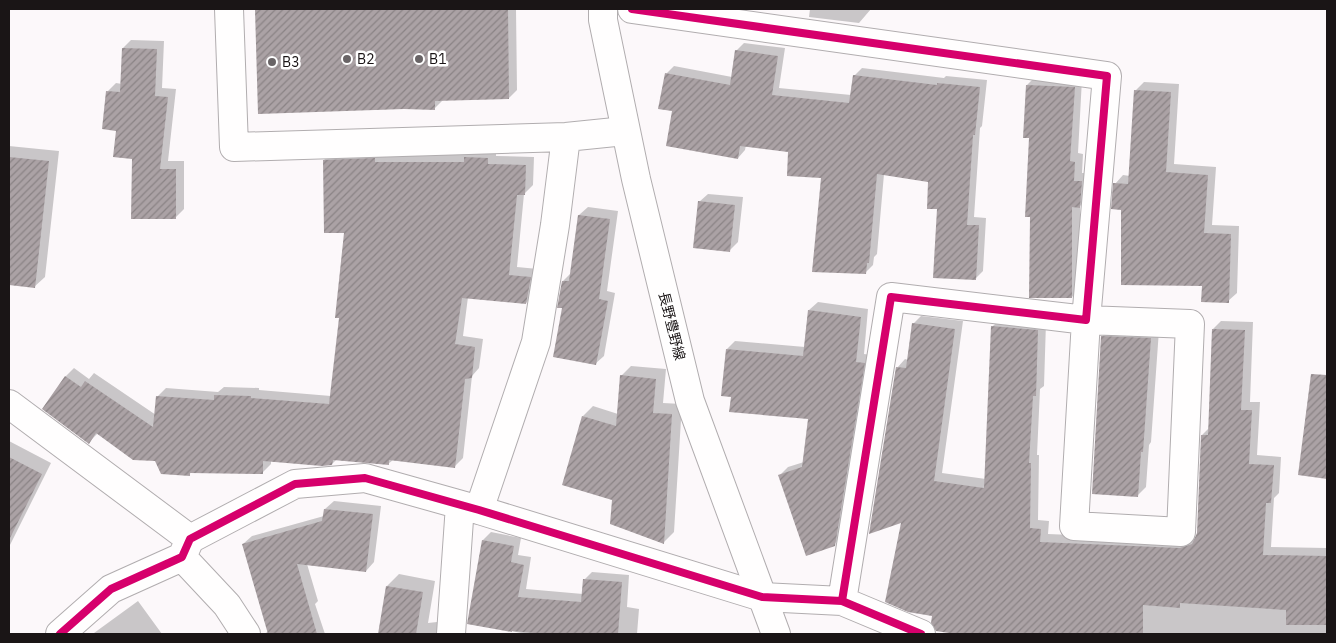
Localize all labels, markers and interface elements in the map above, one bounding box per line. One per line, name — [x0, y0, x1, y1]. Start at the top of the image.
place label: B2 — [357, 50, 375, 68]
place label: B1 — [429, 50, 447, 68]
place label: B3 — [282, 53, 300, 71]
marker: B2 — [341, 53, 353, 65]
marker: B1 — [413, 53, 425, 65]
marker: B3 — [266, 56, 278, 68]
street label: 長野豊野線 — [655, 290, 689, 362]

